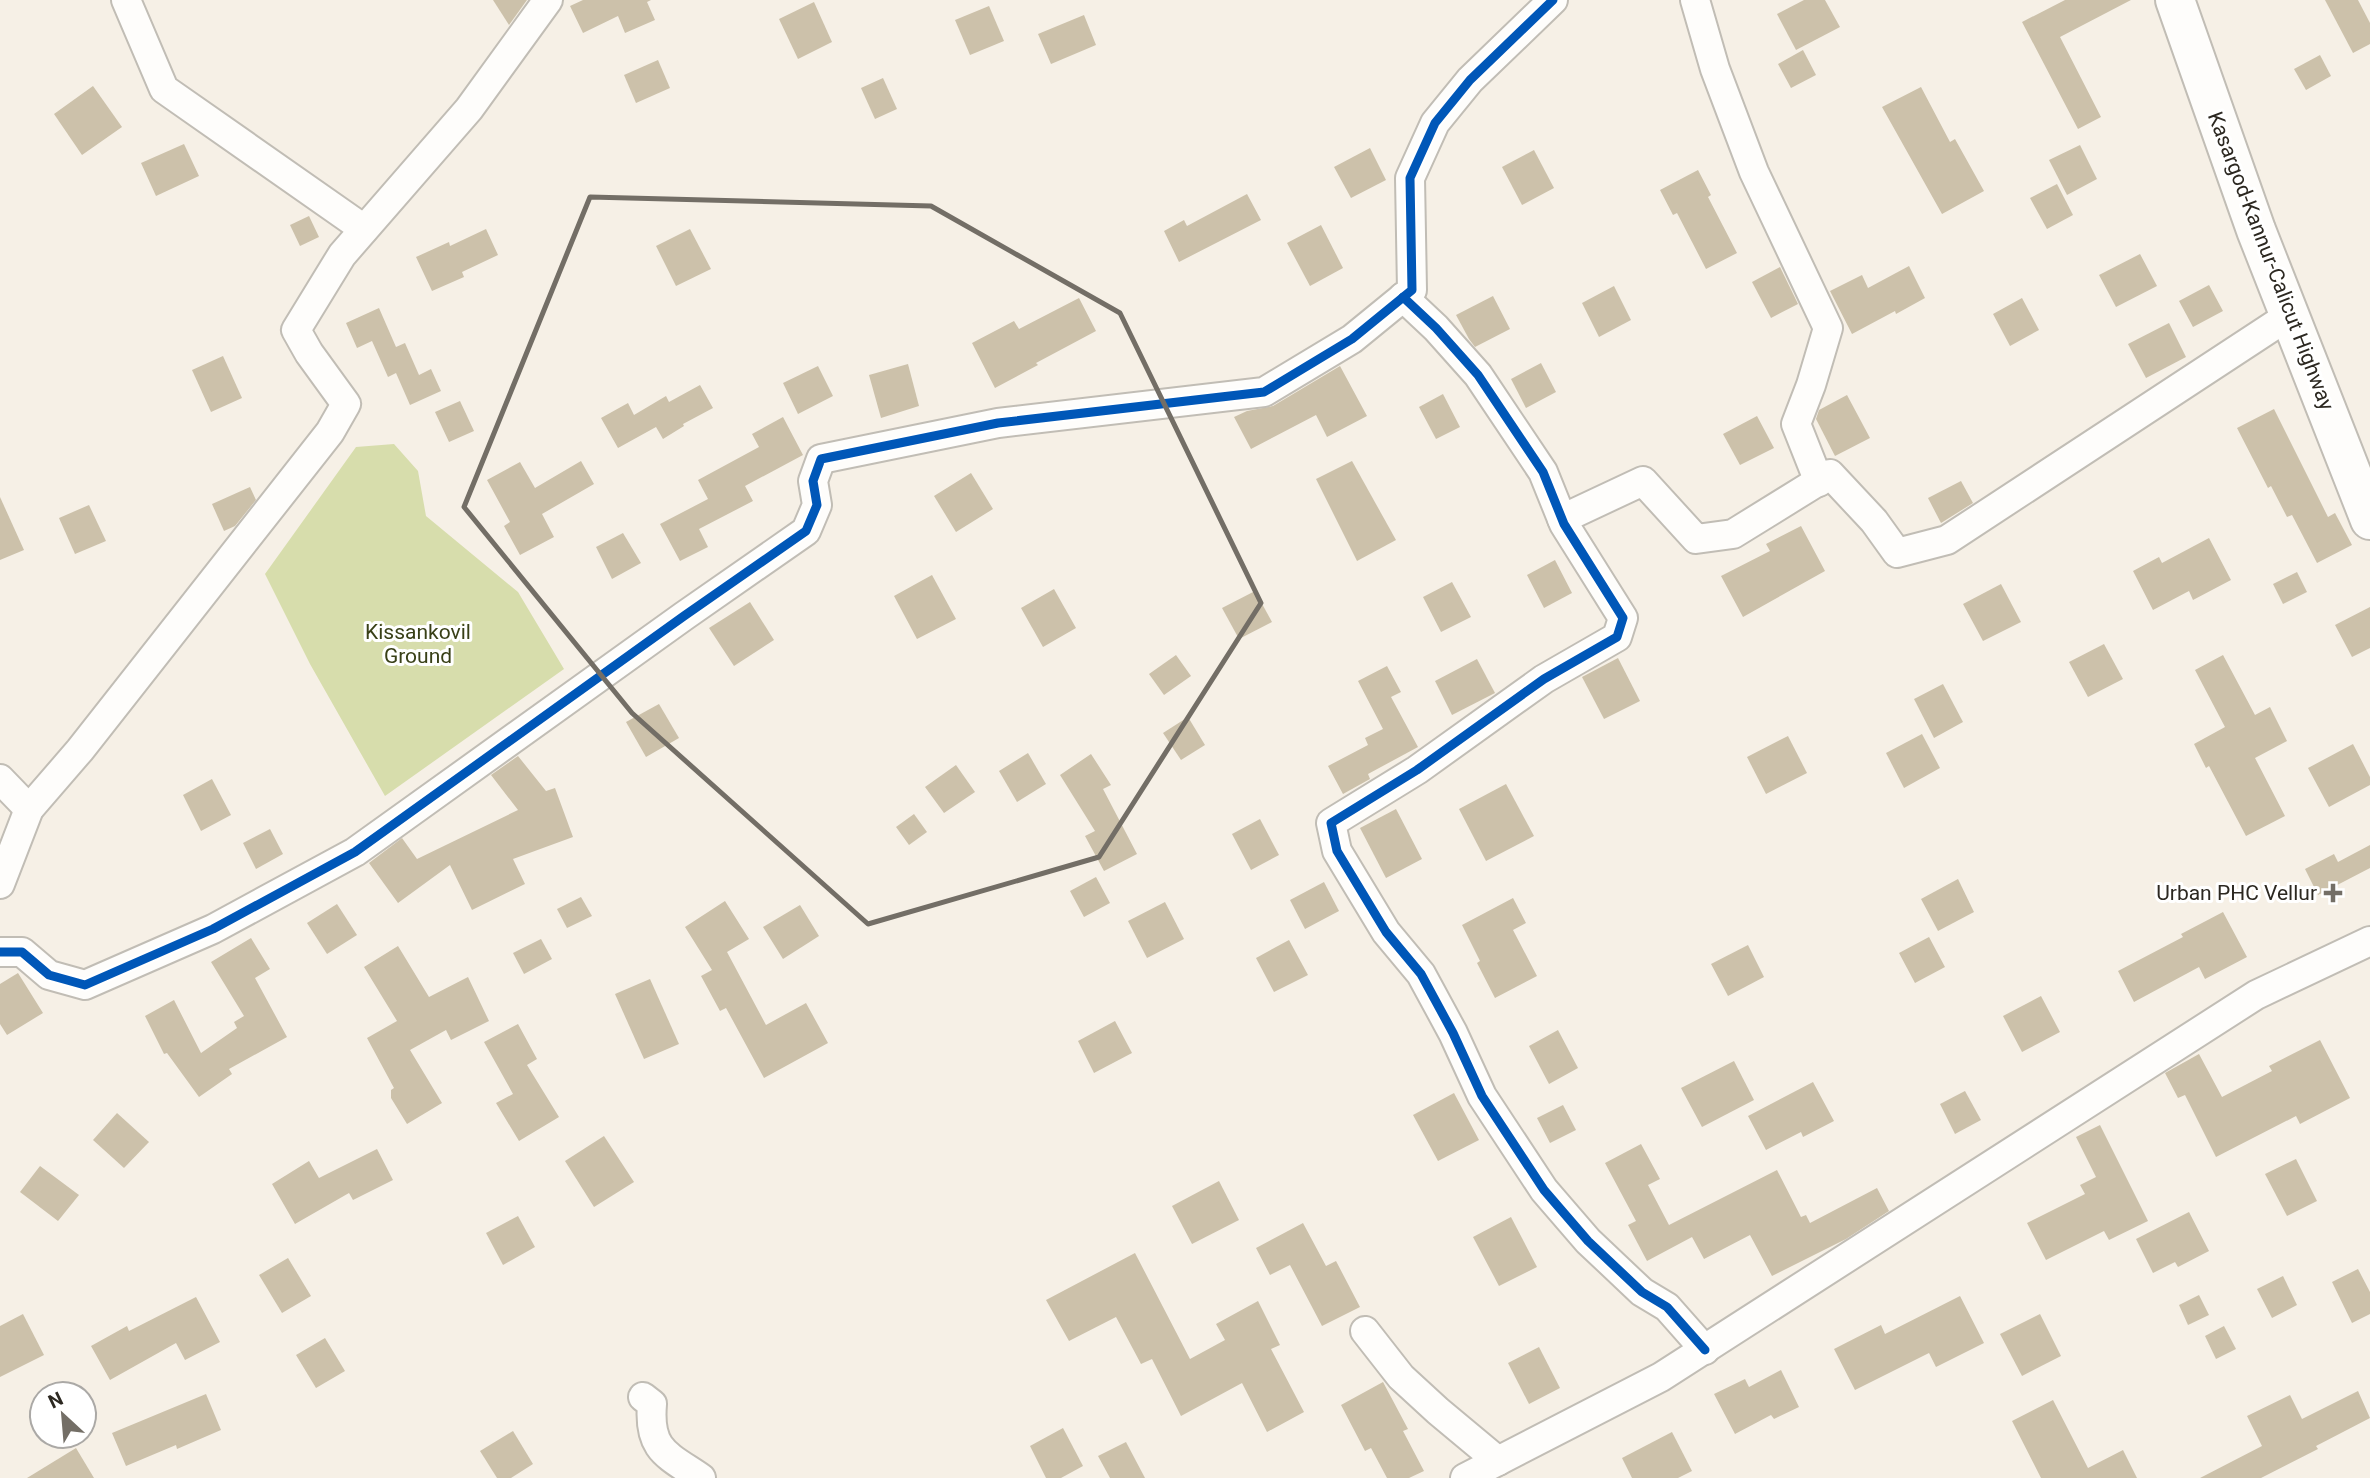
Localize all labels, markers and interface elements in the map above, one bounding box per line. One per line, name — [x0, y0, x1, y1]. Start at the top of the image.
street label: Kasargod-Kannur-Calicut Highway — [2203, 108, 2339, 414]
park label: Kissankovil Ground — [365, 620, 471, 668]
place label: Urban PHC Vellur — [2156, 881, 2317, 905]
marker: Urban PHC Vellur — [2323, 883, 2343, 903]
north arrow — [28, 1380, 98, 1450]
text: N — [45, 1387, 67, 1413]

